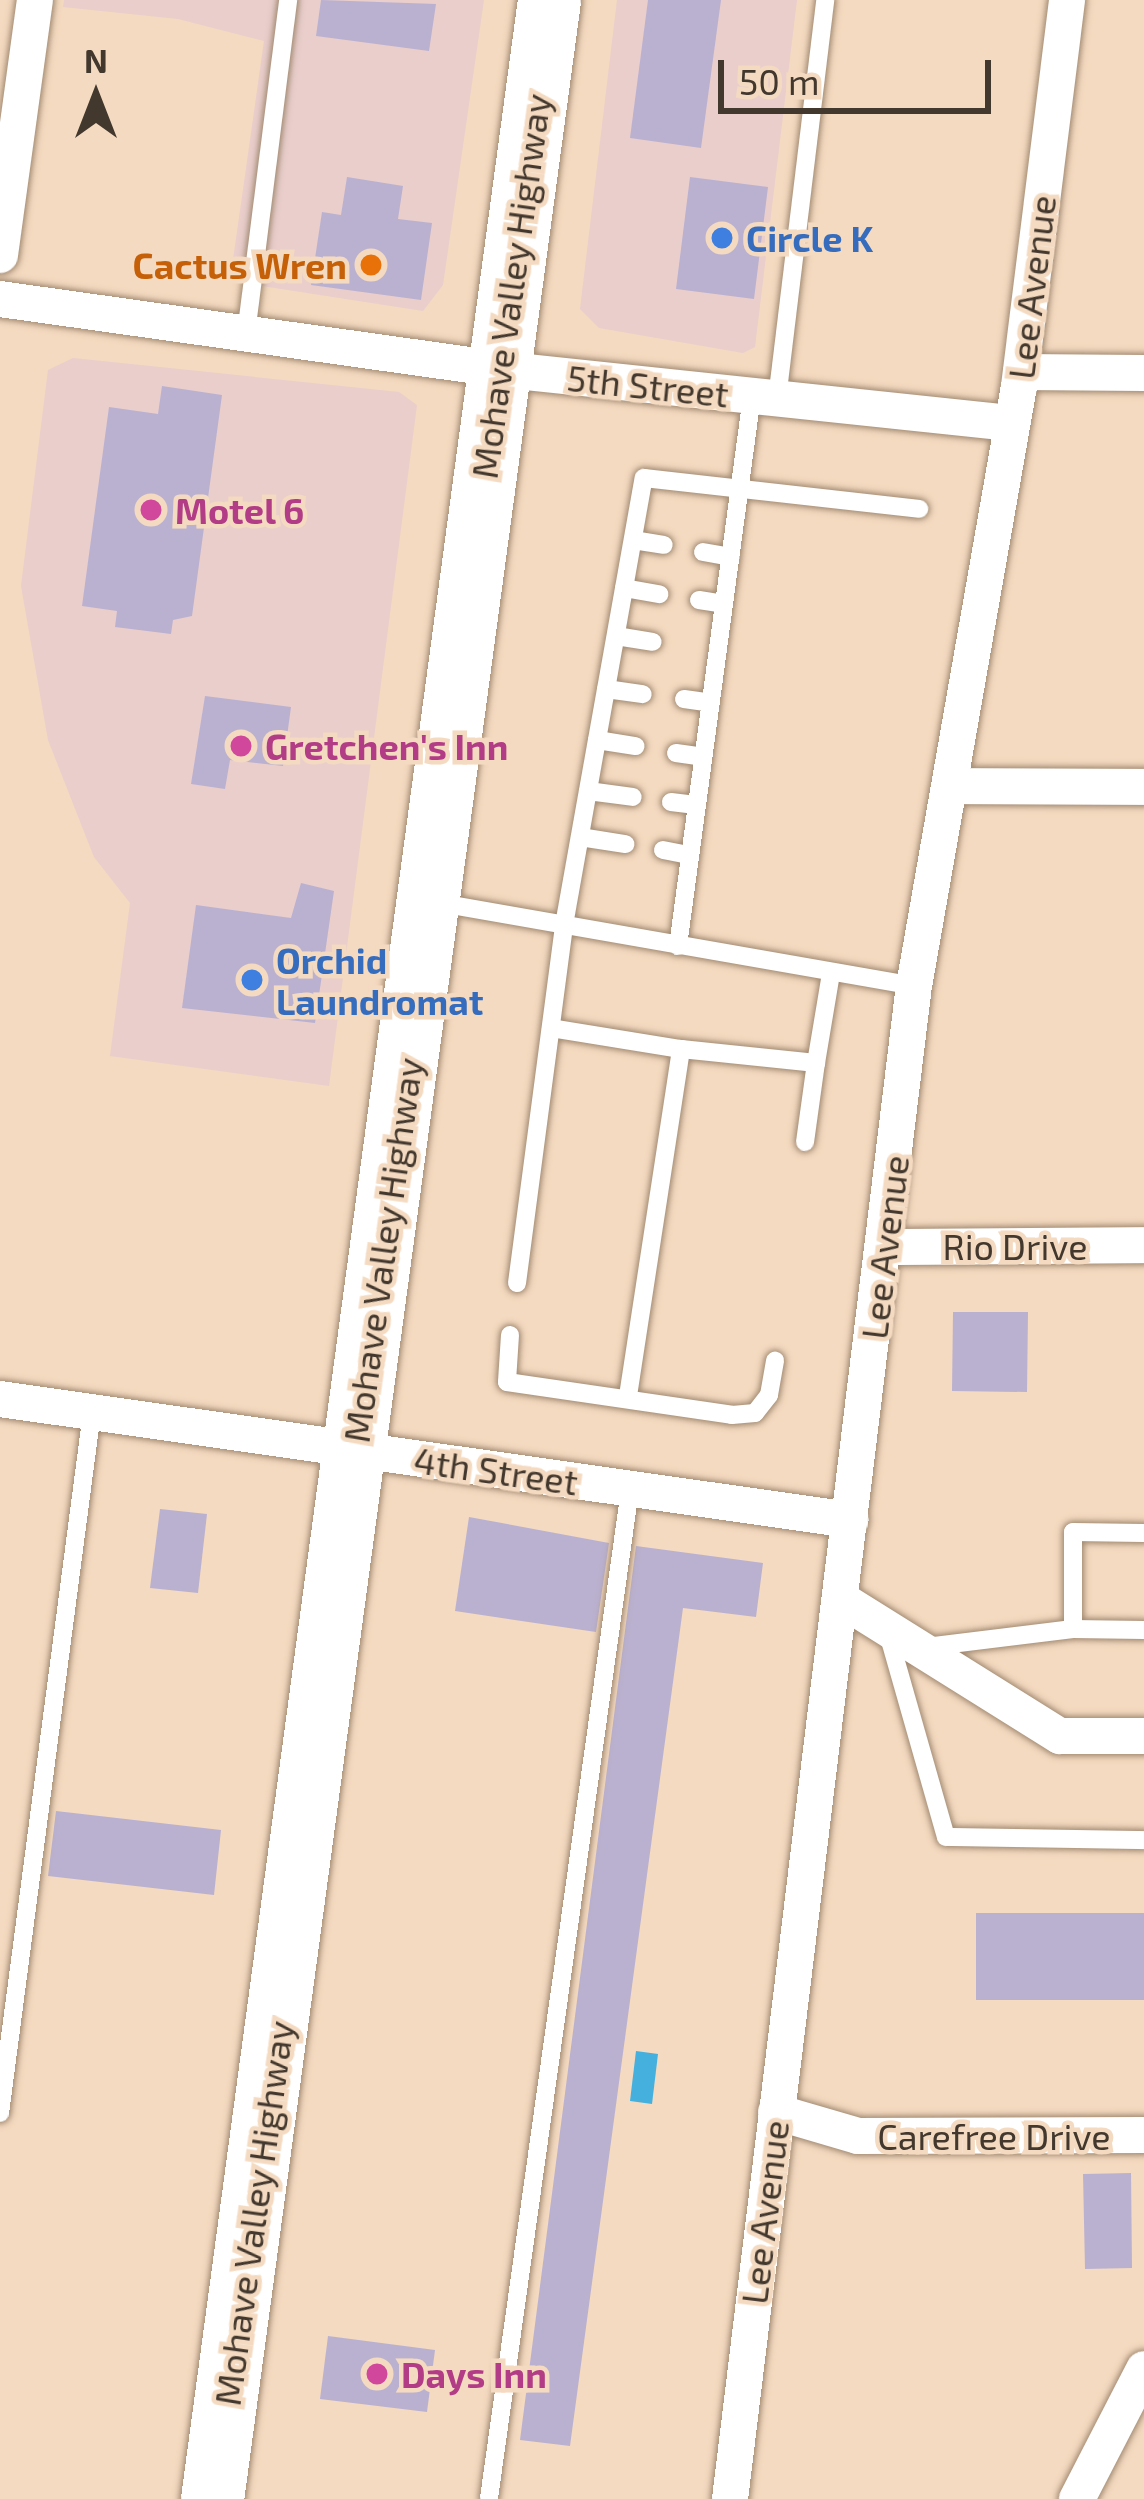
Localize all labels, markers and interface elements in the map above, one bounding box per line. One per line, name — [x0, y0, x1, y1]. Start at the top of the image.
north arrow — [36, 36, 156, 156]
scale bar — [724, 36, 997, 110]
text: N — [84, 40, 108, 80]
text: 50 m — [739, 59, 820, 102]
street label: Mohave Valley Highway — [461, 90, 559, 482]
street label: Lee Avenue — [998, 192, 1064, 382]
place label: Circle K — [746, 216, 873, 260]
marker: Circle K — [709, 225, 735, 251]
place label: Cactus Wren — [132, 243, 347, 287]
marker: Cactus Wren — [358, 252, 384, 278]
street label: 5th Street — [565, 355, 731, 415]
place label: Motel 6 — [175, 488, 305, 532]
marker: Motel 6 — [138, 497, 164, 523]
place label: Gretchen's Inn — [265, 724, 508, 768]
marker: Gretchen's Inn — [228, 733, 254, 759]
place label: Orchid Laundromat — [276, 937, 484, 1022]
marker: Orchid Laundromat — [239, 967, 265, 993]
street label: Mohave Valley Highway — [333, 1054, 431, 1446]
street label: Lee Avenue — [851, 1152, 917, 1342]
street label: Rio Drive — [942, 1224, 1088, 1268]
street label: 4th Street — [411, 1437, 581, 1503]
street label: Mohave Valley Highway — [204, 2017, 302, 2409]
street label: Carefree Drive — [877, 2114, 1111, 2158]
street label: Lee Avenue — [731, 2117, 797, 2307]
place label: Days Inn — [401, 2352, 547, 2396]
marker: Days Inn — [364, 2361, 390, 2387]

